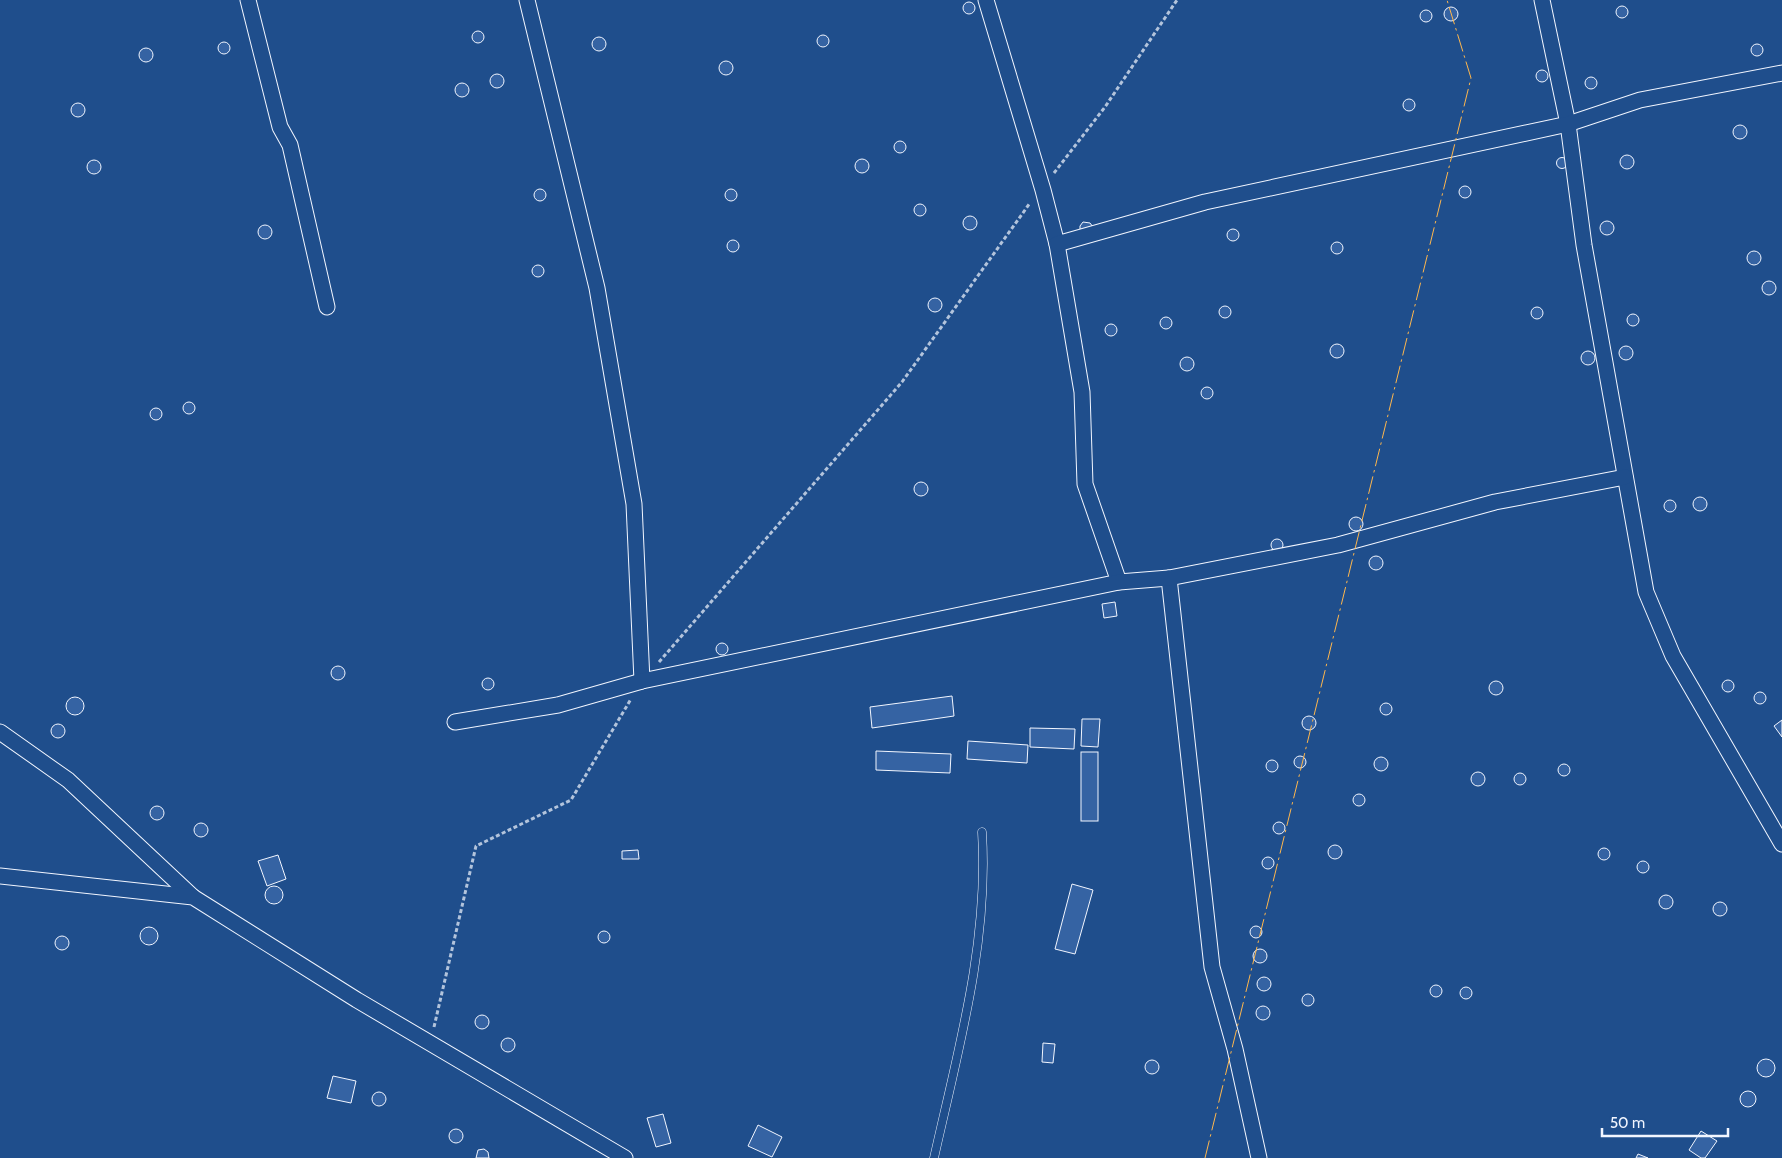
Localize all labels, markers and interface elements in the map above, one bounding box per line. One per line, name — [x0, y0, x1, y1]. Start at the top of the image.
scale bar — [1602, 1106, 1728, 1138]
text: 50 m — [1610, 1114, 1645, 1132]

